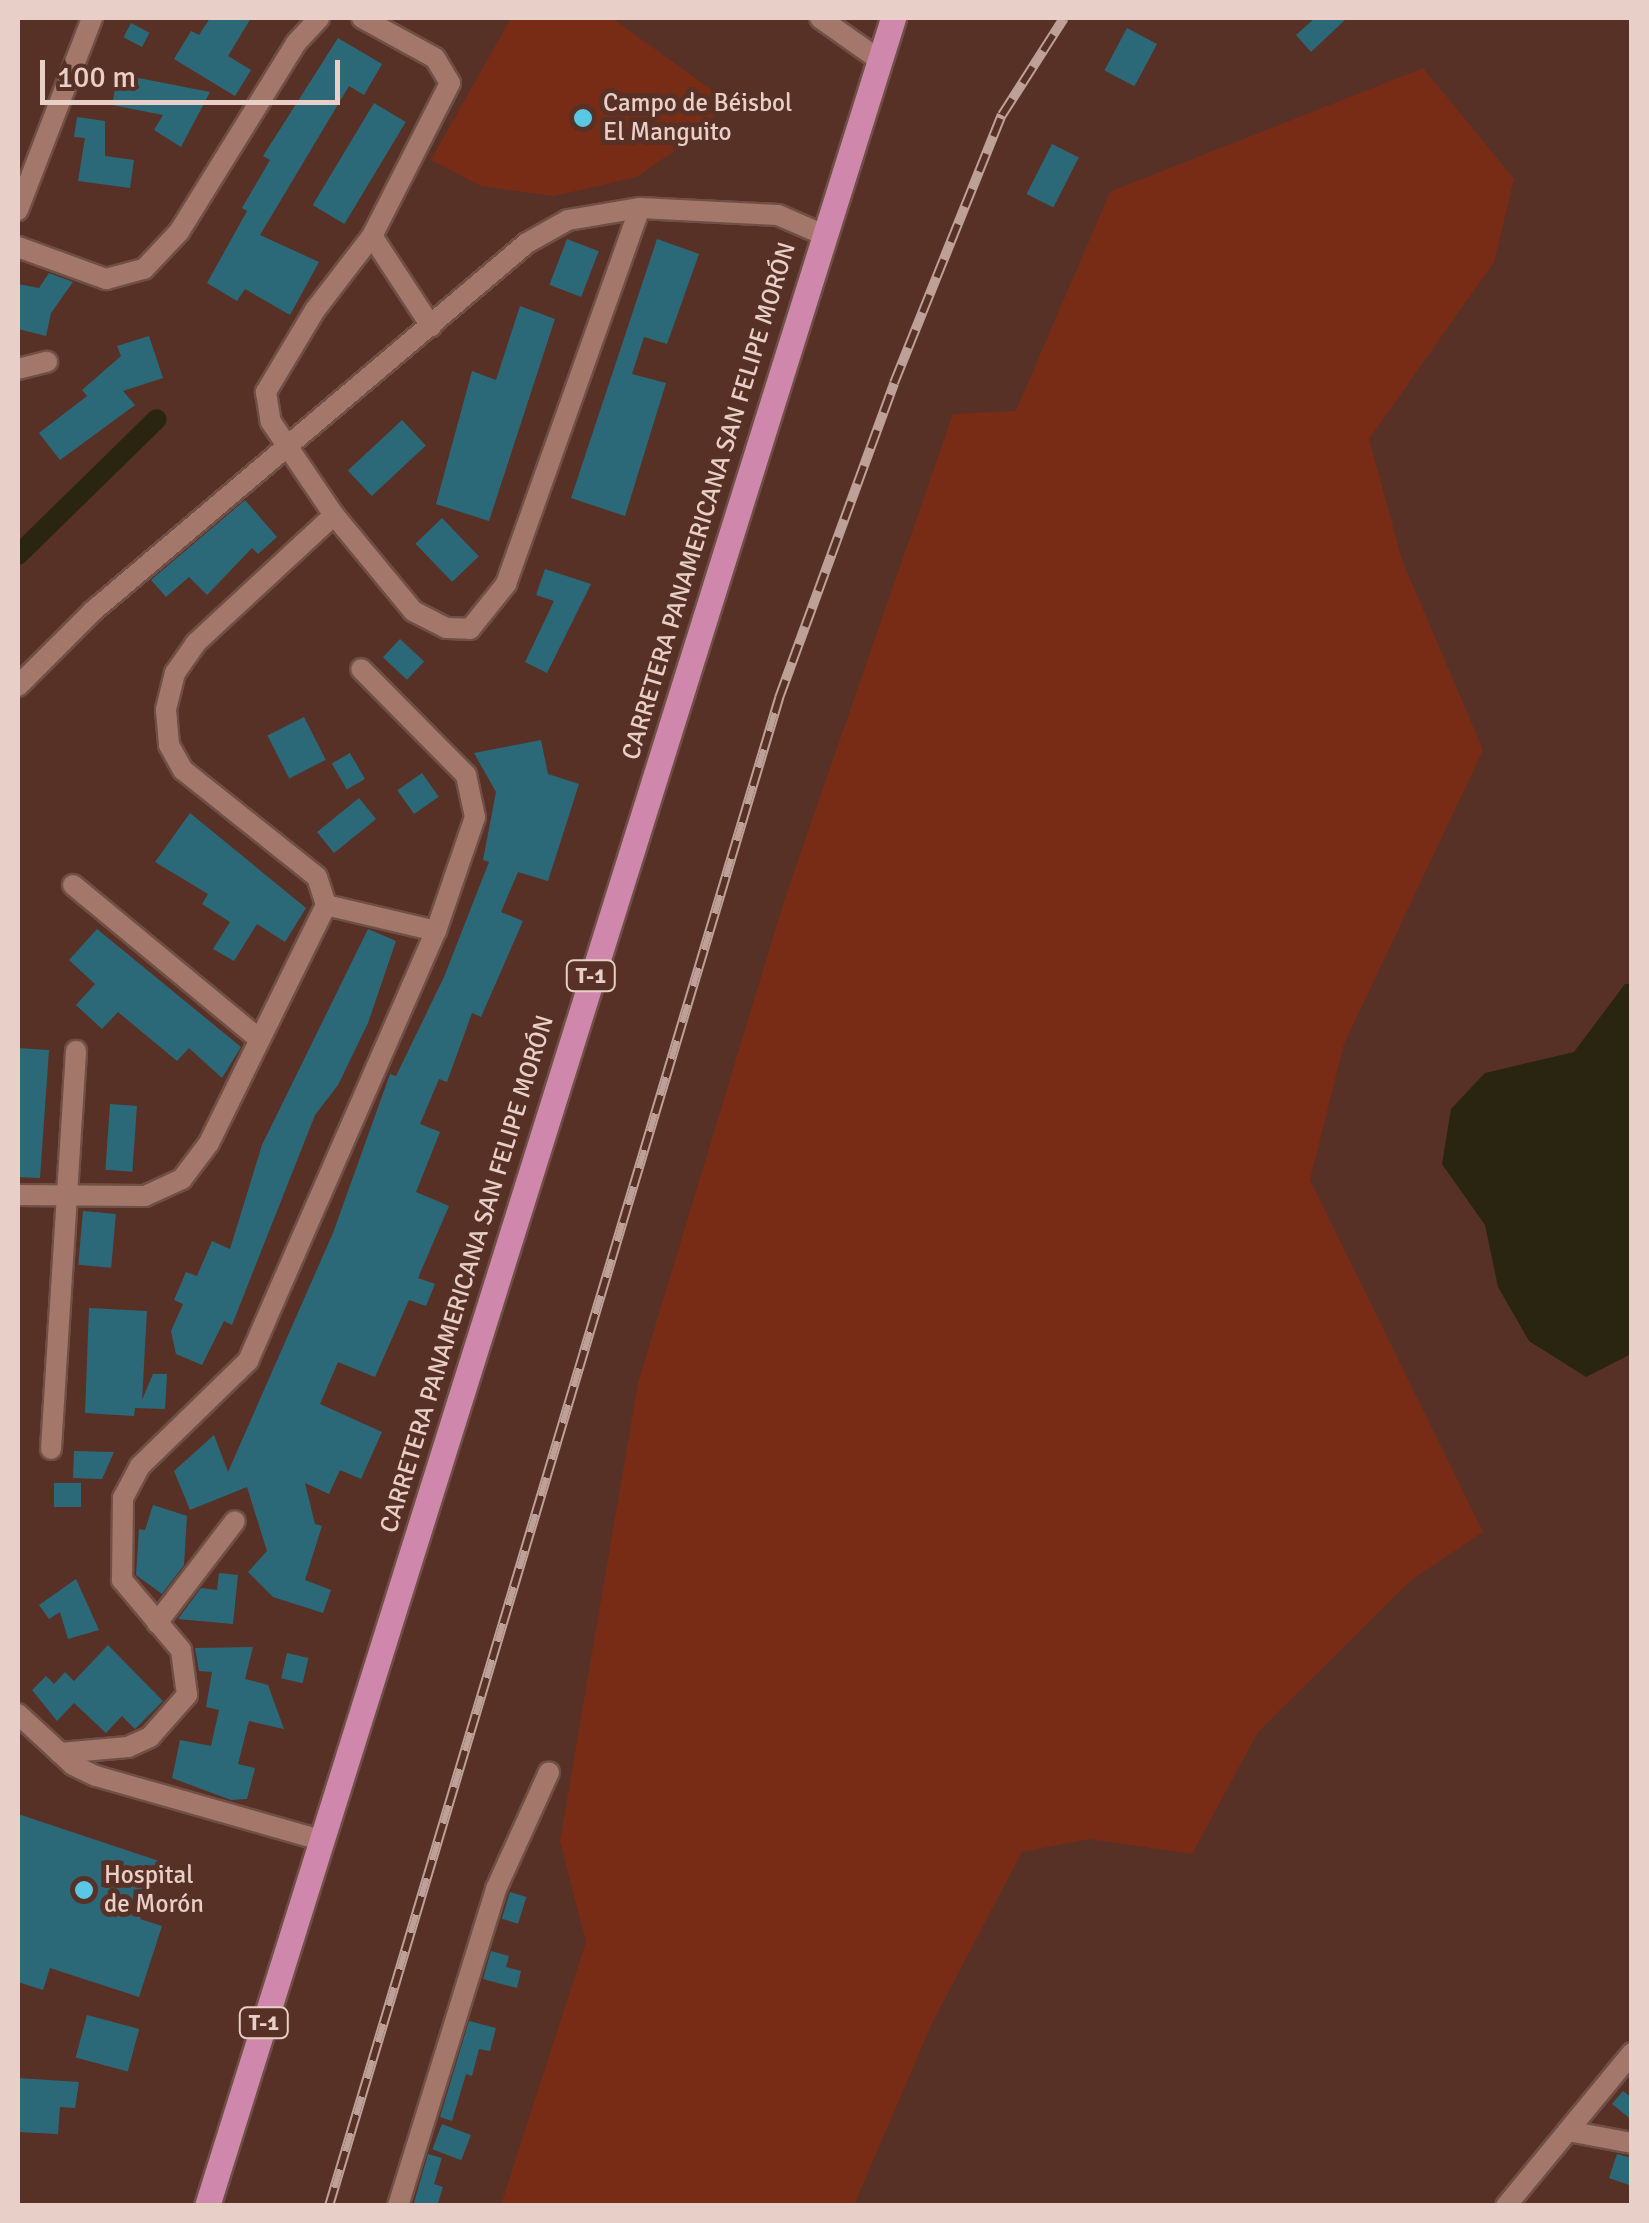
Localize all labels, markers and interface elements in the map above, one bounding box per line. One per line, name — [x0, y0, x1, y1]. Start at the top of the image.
scale bar — [45, 40, 345, 102]
text: 100 m — [57, 59, 136, 96]
place label: Campo de Béisbol El Manguito — [603, 89, 792, 148]
marker: Campo de Béisbol El Manguito — [572, 107, 594, 129]
street label: CARRETERA PANAMERICANA SAN FELIPE MORÓN — [616, 239, 802, 763]
road number: T-1 — [564, 959, 618, 993]
street label: CARRETERA PANAMERICANA SAN FELIPE MORÓN — [374, 1012, 560, 1536]
place label: Hospital de Morón — [104, 1861, 204, 1920]
marker: Hospital de Morón — [73, 1879, 95, 1901]
road number: T-1 — [236, 2006, 292, 2040]

